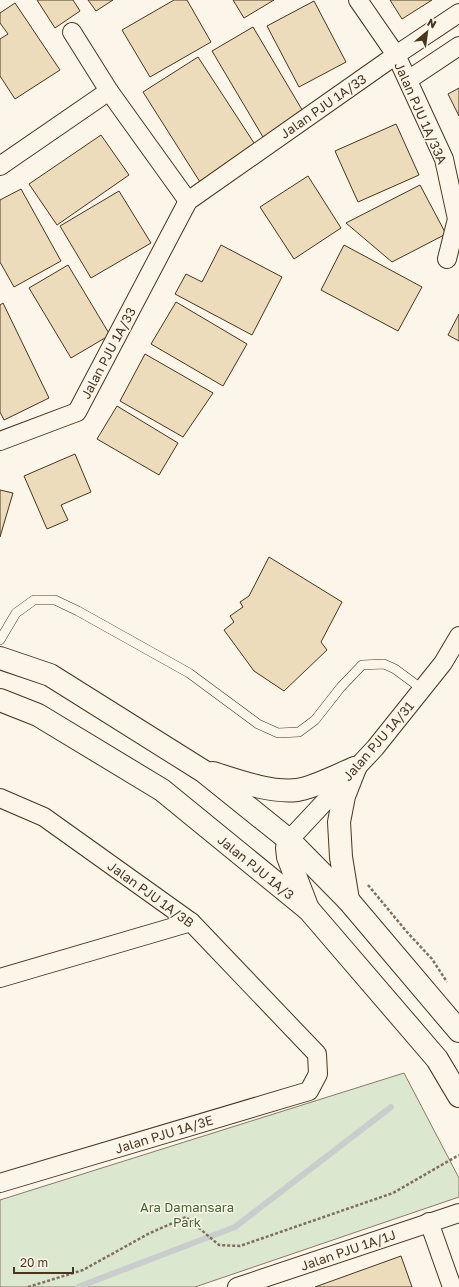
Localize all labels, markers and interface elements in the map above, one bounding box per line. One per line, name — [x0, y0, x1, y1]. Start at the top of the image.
north arrow — [407, 12, 447, 52]
text: N — [425, 15, 439, 31]
street label: Jalan PJU 1A/33A — [391, 59, 451, 167]
street label: Jalan PJU 1A/33 — [277, 70, 369, 142]
street label: Jalan PJU 1A/33 — [77, 305, 139, 401]
street label: Jalan PJU 1A/31 — [339, 698, 417, 784]
street label: Jalan PJU 1A/3 — [215, 831, 297, 903]
street label: Jalan PJU 1A/3B — [105, 857, 197, 931]
street label: Jalan PJU 1A/3E — [113, 1111, 215, 1157]
park label: Ara Damansara Park — [140, 1199, 234, 1230]
street label: Jalan PJU 1A/1J — [298, 1226, 398, 1274]
scale bar — [14, 1249, 73, 1275]
text: 20 m — [20, 1255, 48, 1270]

